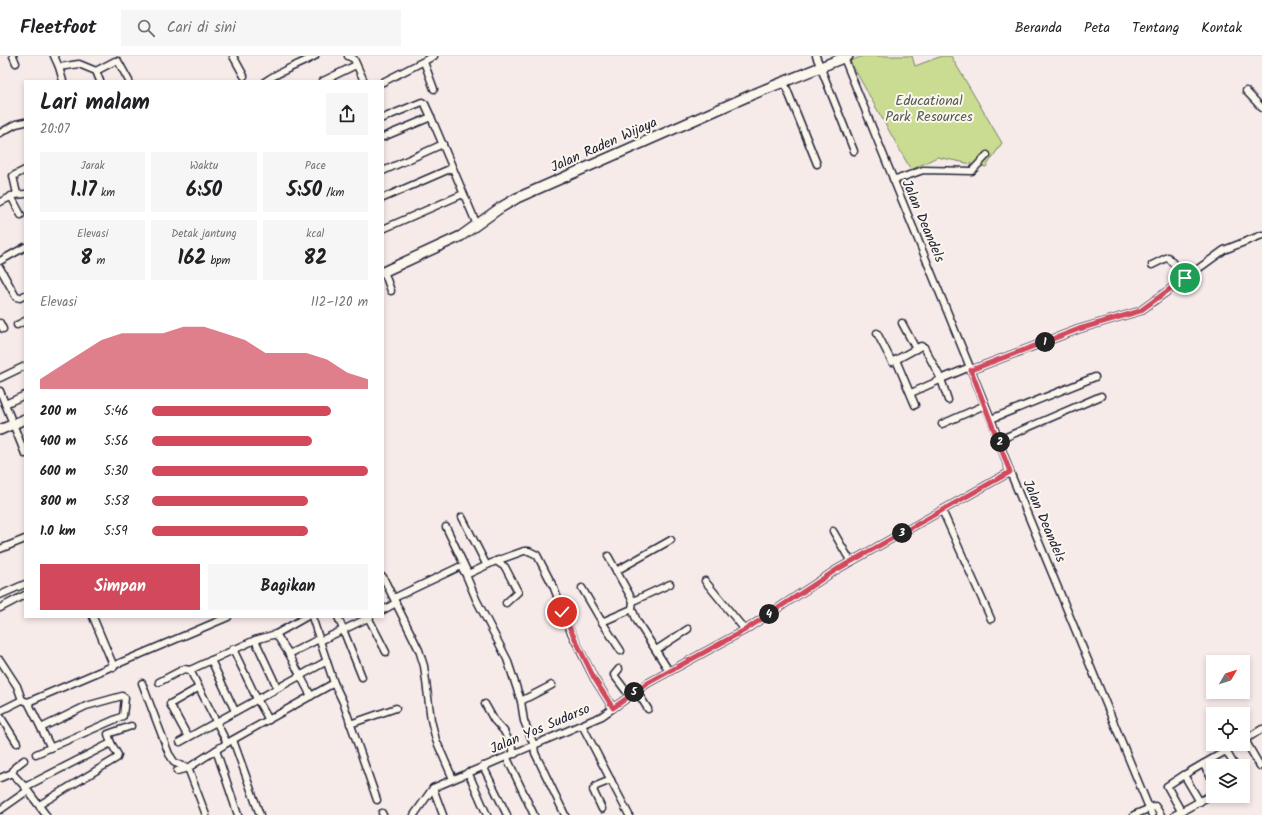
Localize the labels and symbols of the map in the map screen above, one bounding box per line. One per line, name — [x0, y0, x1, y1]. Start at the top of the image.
park label: Educational Park Resources — [885, 90, 973, 128]
street label: Jalan Raden Wijaya — [547, 112, 661, 178]
street label: Jalan Deandels — [896, 176, 950, 266]
pin — [1168, 261, 1202, 295]
pin: 1 — [1035, 332, 1055, 352]
pin: 2 — [990, 432, 1010, 452]
street label: Jalan Deandels — [1017, 476, 1071, 566]
pin: 3 — [892, 523, 912, 543]
pin — [545, 595, 579, 629]
pin: 4 — [759, 604, 779, 624]
north arrow — [1206, 655, 1250, 699]
pin: 5 — [624, 682, 644, 702]
street label: Jalan Yos Sudarso — [487, 698, 593, 760]

